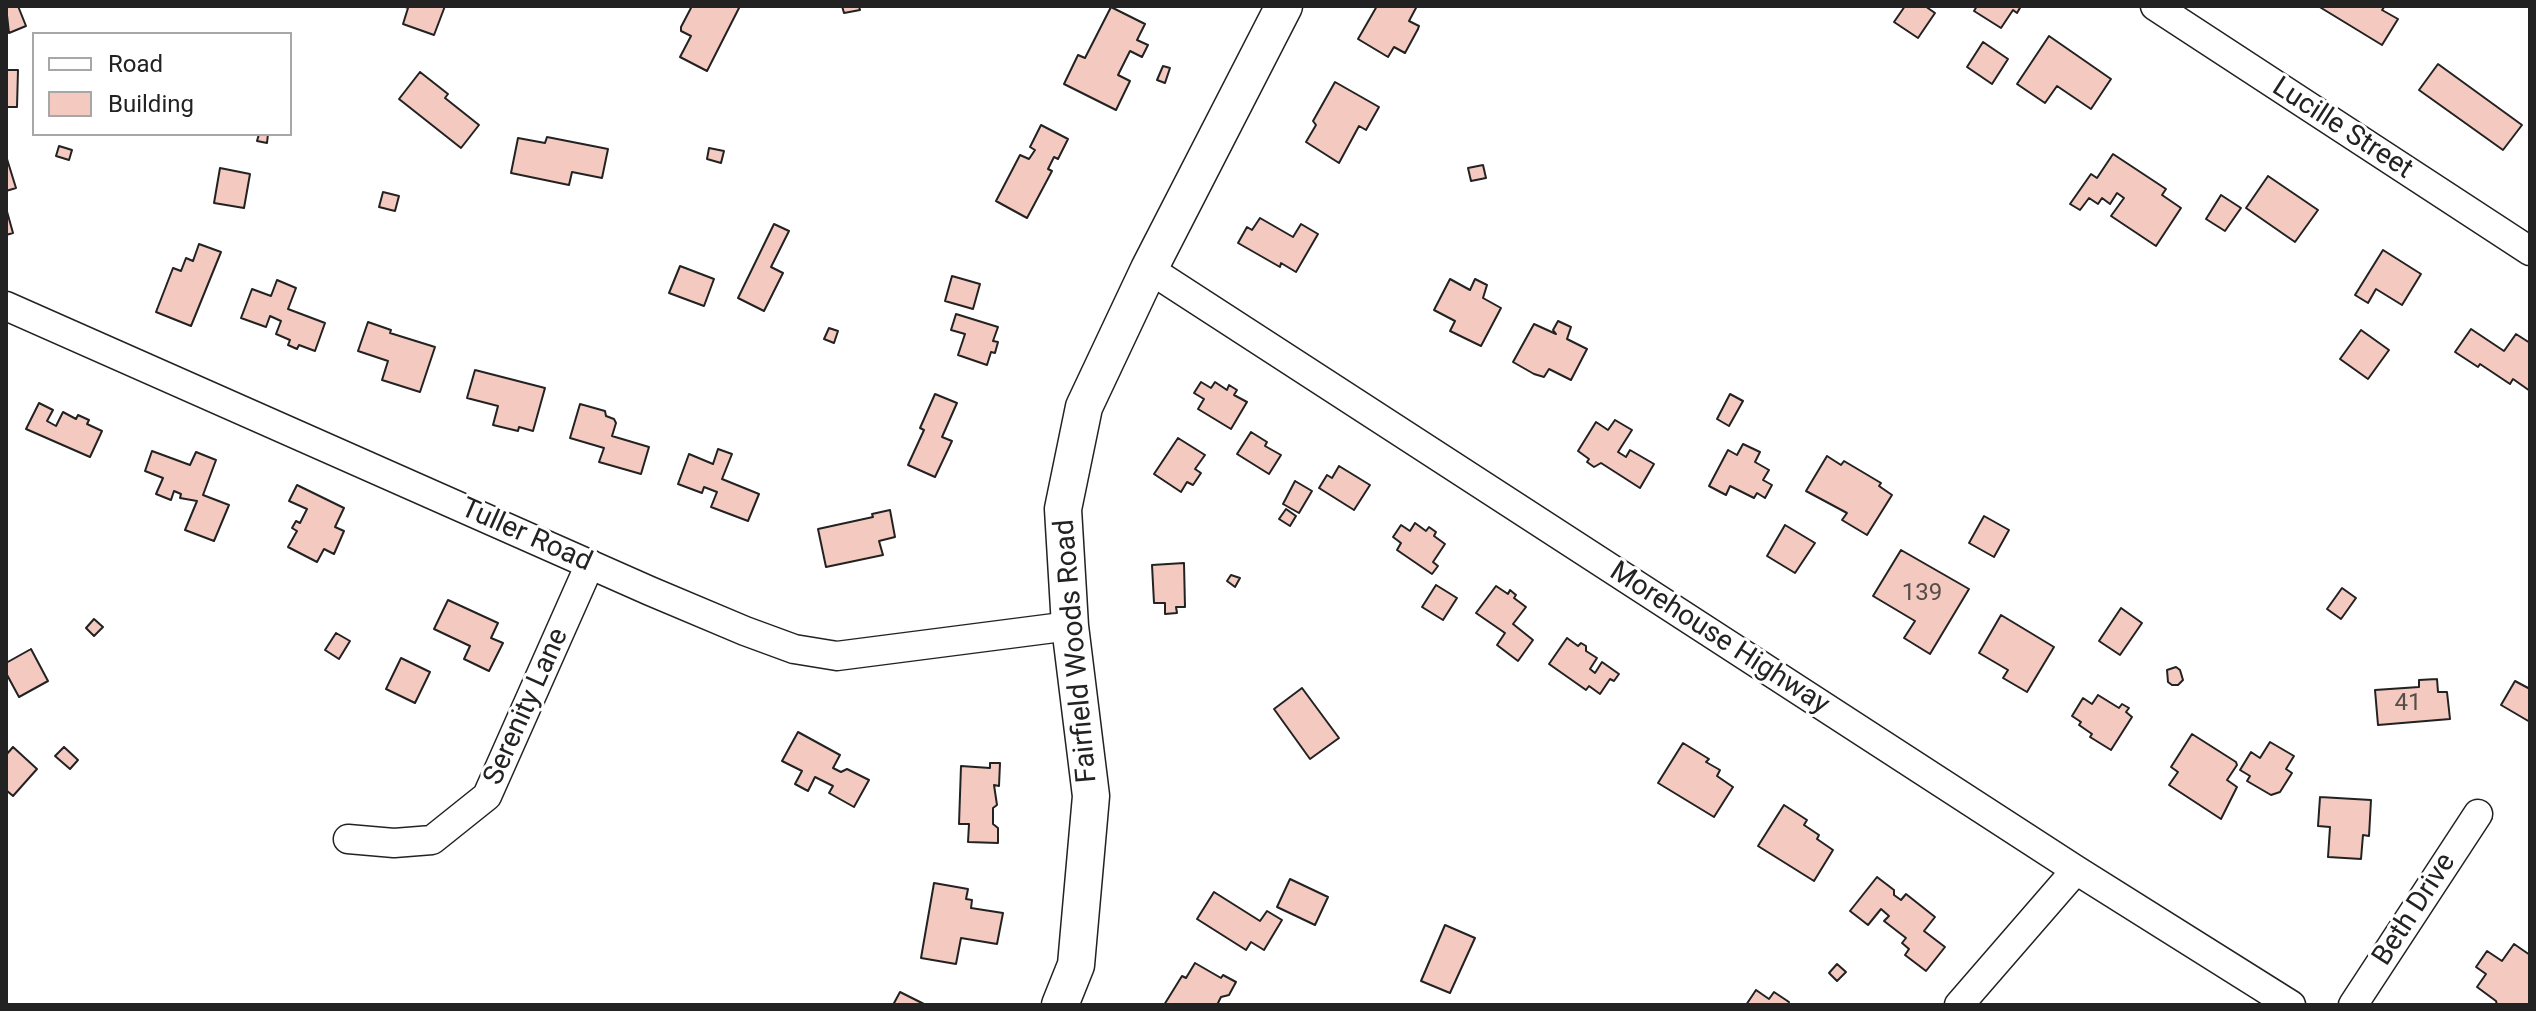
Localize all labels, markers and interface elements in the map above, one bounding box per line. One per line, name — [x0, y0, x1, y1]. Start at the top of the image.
legend — [32, 32, 292, 136]
text: Road — [108, 50, 163, 78]
street label: Lucille Street — [2265, 71, 2419, 187]
text: Building — [108, 90, 194, 118]
street label: Tuller Road — [455, 492, 597, 580]
street label: Fairfield Woods Road — [1049, 518, 1105, 784]
street label: Morehouse Highway — [1603, 556, 1835, 722]
house number: 139 — [1902, 580, 1942, 608]
street label: Serenity Lane — [478, 624, 576, 790]
house number: 41 — [2395, 690, 2421, 718]
street label: Beth Drive — [2366, 848, 2464, 972]

